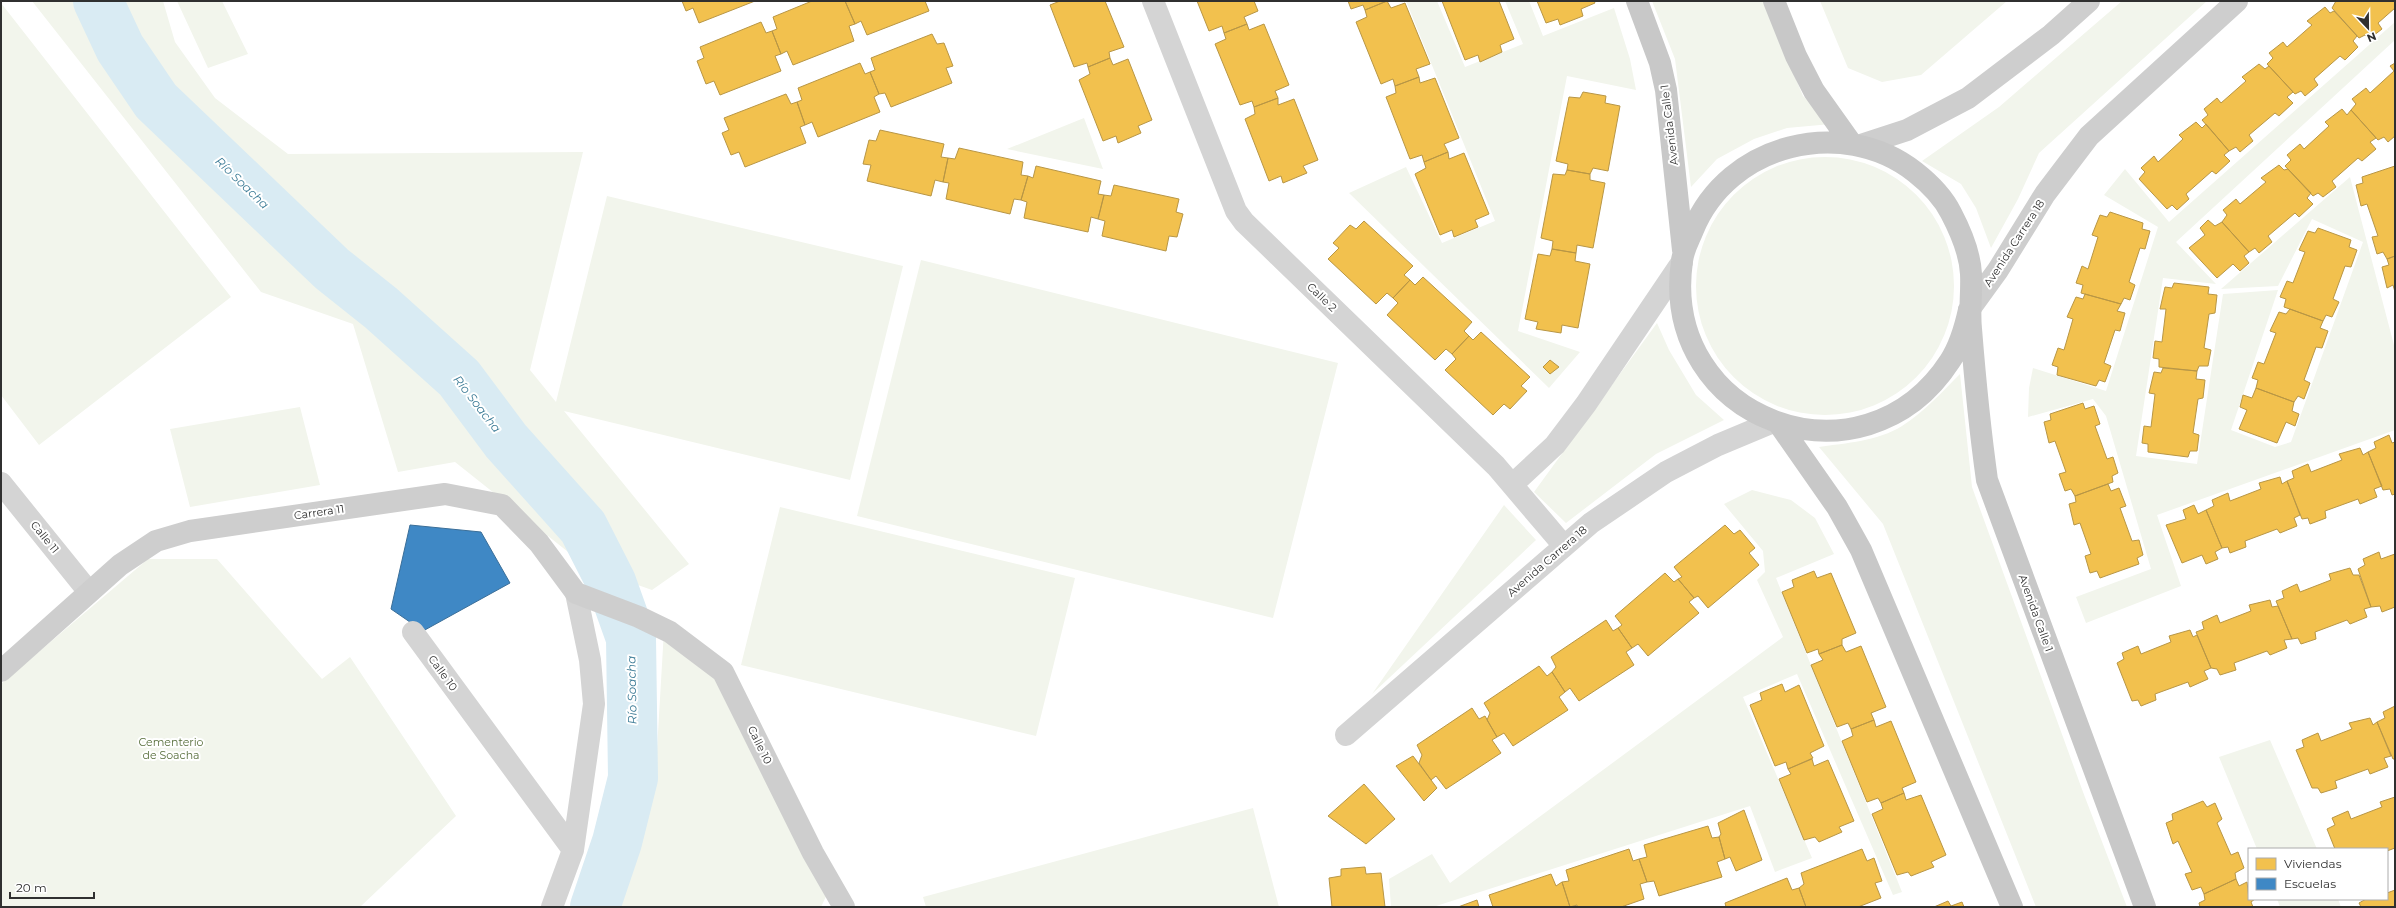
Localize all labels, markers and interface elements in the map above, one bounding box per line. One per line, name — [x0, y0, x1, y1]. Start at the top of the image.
north arrow — [2348, 8, 2388, 48]
text: N — [2365, 29, 2378, 45]
street label: Avenida Calle 1 — [1657, 84, 1681, 166]
water label: Río Soacha — [212, 153, 272, 212]
street label: Avenida Carrera 18 — [1981, 197, 2047, 289]
street label: Calle 2 — [1304, 279, 1340, 315]
water label: Río Soacha — [450, 372, 504, 435]
street label: Carrera 11 — [293, 502, 345, 522]
street label: Calle 11 — [28, 518, 62, 556]
street label: Avenida Carrera 18 — [1504, 523, 1590, 599]
street label: Avenida Calle 1 — [2016, 573, 2056, 653]
street label: Calle 10 — [425, 652, 461, 694]
water label: Río Soacha — [623, 656, 640, 724]
street label: Calle 10 — [745, 724, 775, 766]
park label: Cementerio de Soacha — [138, 735, 204, 762]
legend — [2248, 848, 2388, 900]
text: Viviendas — [2284, 856, 2342, 871]
scale bar — [10, 874, 94, 900]
text: Escuelas — [2284, 876, 2336, 891]
text: 20 m — [16, 880, 47, 895]

